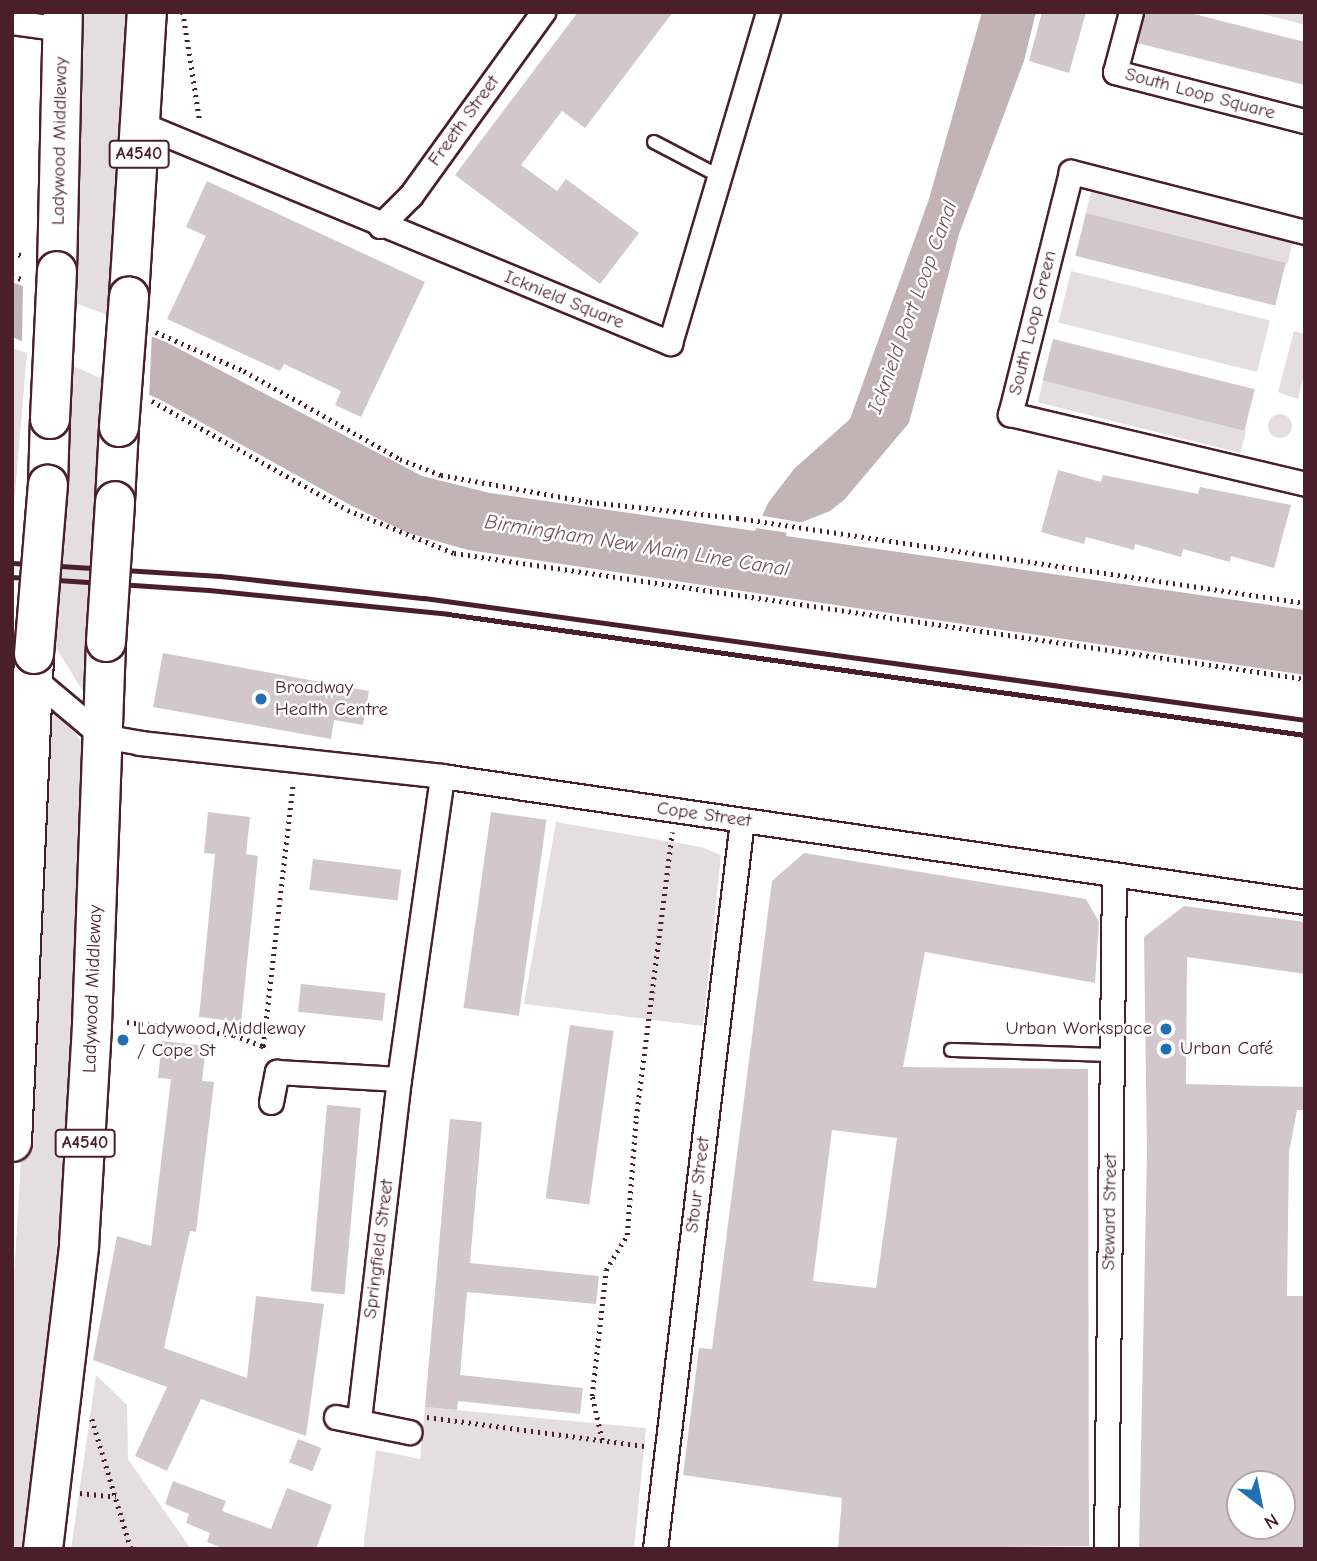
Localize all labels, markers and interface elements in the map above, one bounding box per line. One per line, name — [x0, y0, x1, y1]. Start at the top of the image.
street label: Ladywood Middleway — [47, 57, 73, 225]
street label: South Loop Square — [1122, 63, 1278, 125]
street label: Freeth Street — [423, 71, 505, 171]
road number: A4540 — [108, 140, 170, 168]
water label: Icknield Port Loop Canal — [862, 197, 962, 417]
street label: South Loop Green — [1004, 248, 1062, 398]
street label: Icknield Square — [501, 266, 627, 334]
water label: Birmingham New Main Line Canal — [483, 508, 791, 582]
place label: Broadway Health Centre — [275, 677, 388, 721]
marker: Broadway Health Centre — [253, 691, 269, 707]
street label: Cope Street — [655, 797, 753, 833]
street label: Ladywood Middleway — [79, 904, 107, 1074]
place label: Ladywood Middleway / Cope St — [137, 1018, 305, 1062]
place label: Urban Workspace — [1006, 1018, 1152, 1040]
marker: Urban Workspace — [1158, 1021, 1174, 1037]
marker: Ladywood Middleway / Cope St — [115, 1032, 131, 1048]
place label: Urban Café — [1180, 1038, 1273, 1060]
marker: Urban Café — [1158, 1041, 1174, 1057]
road number: A4540 — [54, 1128, 116, 1158]
street label: Stour Street — [681, 1136, 715, 1234]
street label: Steward Street — [1098, 1153, 1122, 1271]
street label: Springfield Street — [359, 1178, 399, 1320]
north arrow — [1226, 1470, 1296, 1540]
text: N — [1260, 1508, 1282, 1534]

